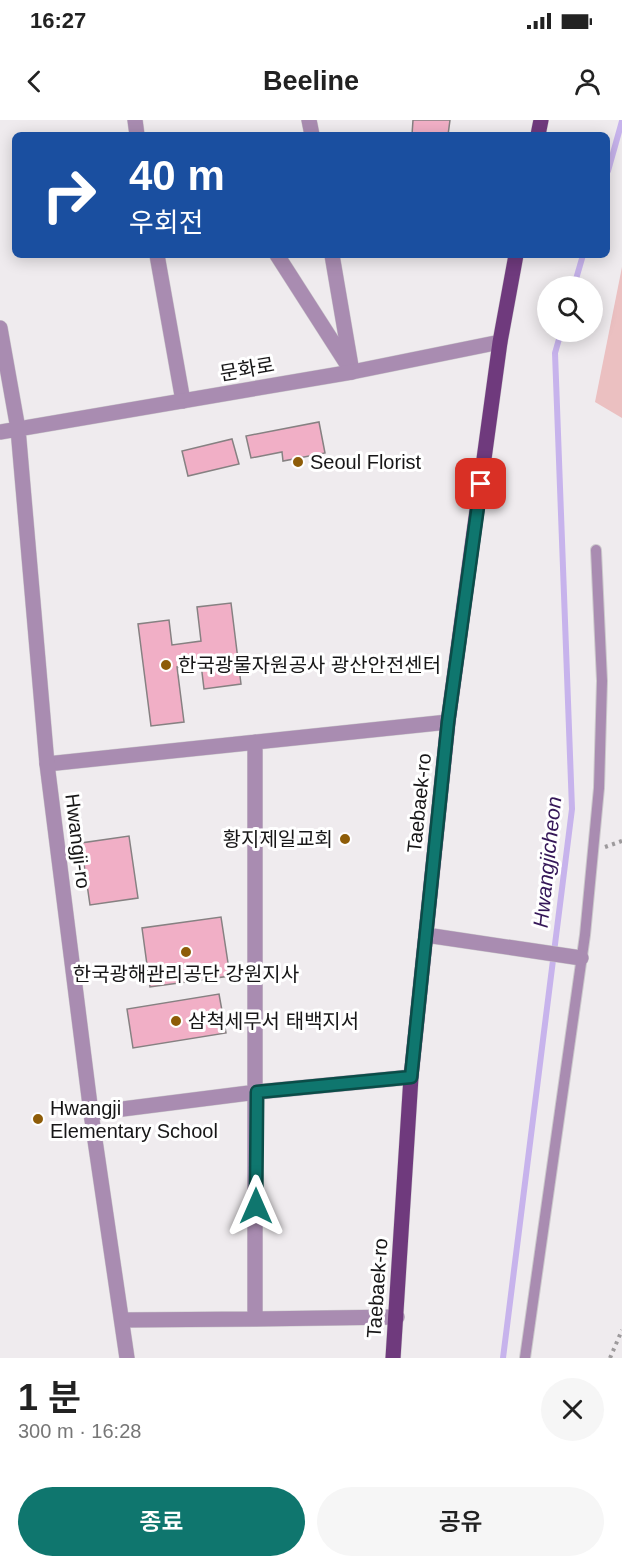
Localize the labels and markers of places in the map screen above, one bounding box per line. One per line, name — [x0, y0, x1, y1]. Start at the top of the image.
place label: Seoul Florist — [310, 451, 422, 473]
marker: Seoul Florist — [291, 455, 305, 469]
pin — [455, 458, 506, 509]
place label: 한국광물자원공사 광산안전센터 — [178, 654, 441, 676]
marker: 한국광물자원공사 광산안전센터 — [159, 658, 173, 672]
place label: 황지제일교회 — [223, 828, 333, 850]
marker: 황지제일교회 — [338, 832, 352, 846]
marker: 한국광해관리공단 강원지사 — [179, 945, 193, 959]
place label: 한국광해관리공단 강원지사 — [73, 963, 299, 985]
place label: 삼척세무서 태백지서 — [188, 1010, 359, 1032]
marker: 삼척세무서 태백지서 — [169, 1014, 183, 1028]
place label: Hwangji Elementary School — [50, 1097, 218, 1142]
marker: Hwangji Elementary School — [31, 1112, 45, 1126]

